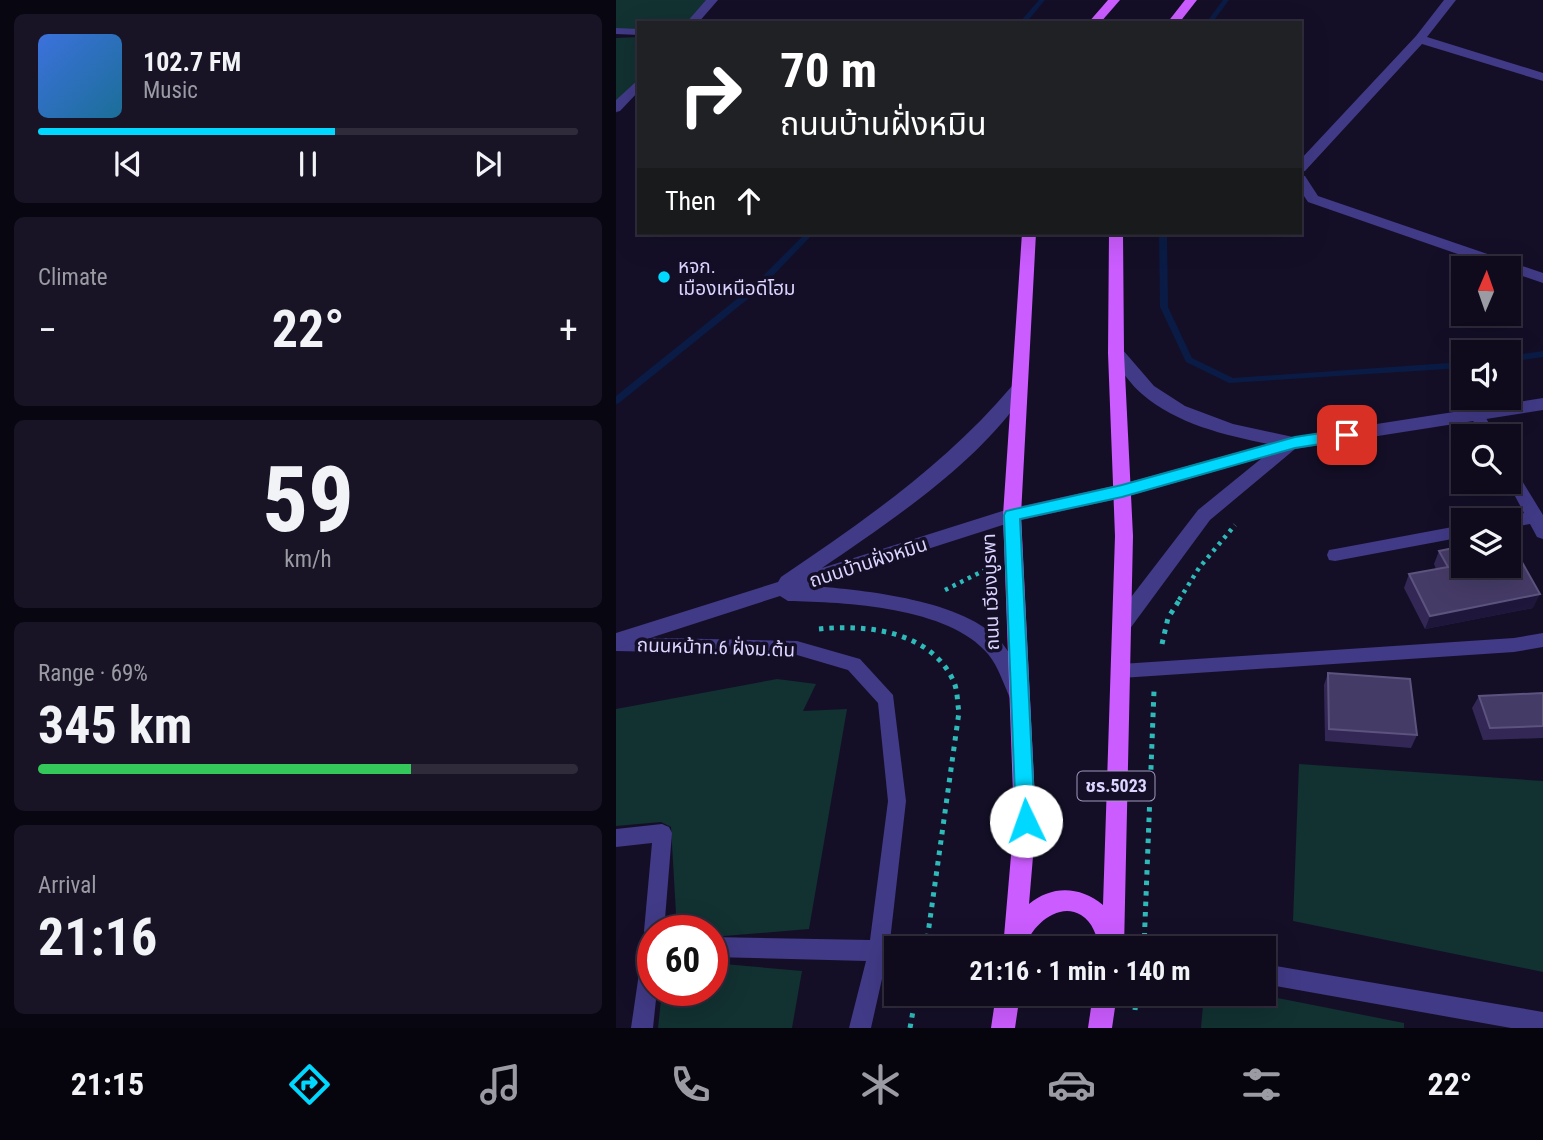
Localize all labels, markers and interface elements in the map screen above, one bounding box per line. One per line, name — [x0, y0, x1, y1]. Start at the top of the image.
text: 70 m — [780, 42, 877, 99]
text: 102.7 FM — [143, 47, 241, 77]
icon: right — [665, 49, 756, 140]
text: Music — [143, 77, 198, 104]
text: ถนนบ้านฝั่งหมิน — [780, 105, 987, 143]
icon: previous — [109, 145, 147, 183]
icon: pause — [289, 145, 327, 183]
icon: next — [469, 145, 507, 183]
icon: ahead — [730, 182, 768, 220]
text: Then — [665, 186, 716, 216]
place label: หจก. เมืองเหนือดีโฮม — [678, 255, 795, 300]
north arrow — [1451, 256, 1521, 326]
map controls — [1451, 256, 1521, 578]
text: Climate — [38, 264, 108, 291]
marker: หจก. เมืองเหนือดีโฮม — [656, 269, 672, 285]
text: 22° — [272, 299, 344, 360]
text: − — [38, 308, 57, 352]
text: + — [559, 308, 578, 352]
button: sound — [1451, 340, 1521, 410]
pin — [1317, 405, 1377, 465]
icon: arrive — [1328, 416, 1366, 454]
button: search — [1451, 424, 1521, 494]
text: 59 — [262, 447, 354, 553]
button: layers — [1451, 508, 1521, 578]
street label: ถนนบ้านฝั่งหมิน — [806, 531, 930, 592]
street label: ถนน เวียงบูรพา — [977, 533, 1005, 651]
text: km/h — [284, 546, 332, 573]
street label: ถนนหน้าท.6 ฝั่งม.ต้น — [636, 632, 796, 662]
text: Range · 69% — [38, 660, 148, 687]
text: 345 km — [38, 695, 192, 756]
road number: ชร.5023 — [1078, 772, 1154, 800]
position arrow — [989, 784, 1063, 858]
text: Arrival — [38, 872, 97, 899]
text: 21:16 — [38, 907, 157, 968]
speed limit sign: 60 — [637, 915, 728, 1006]
text: 21:16 · 1 min · 140 m — [970, 956, 1190, 986]
icon: directions — [285, 1060, 334, 1109]
icon: music — [476, 1060, 525, 1109]
icon: phone — [666, 1060, 715, 1109]
icon: climate — [856, 1060, 905, 1109]
icon: car — [1047, 1060, 1096, 1109]
icon: filters — [1237, 1060, 1286, 1109]
text: 21:15 — [71, 1065, 144, 1103]
text: 22° — [1428, 1065, 1472, 1103]

